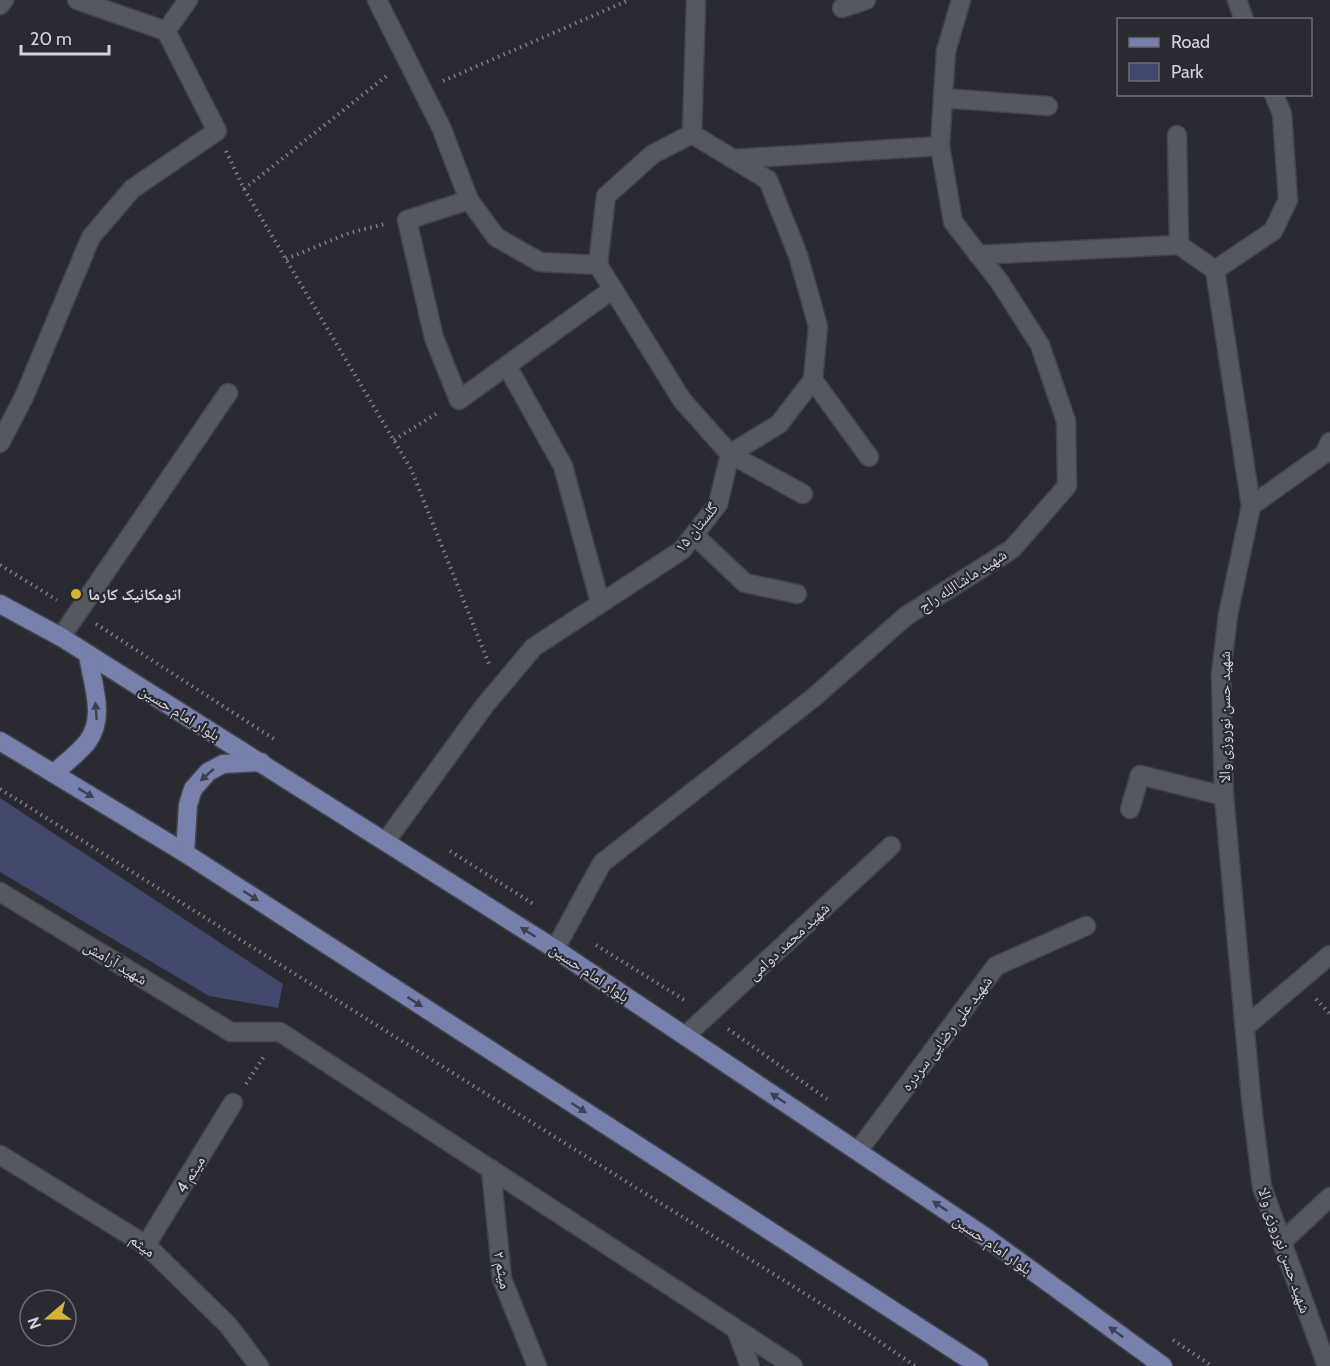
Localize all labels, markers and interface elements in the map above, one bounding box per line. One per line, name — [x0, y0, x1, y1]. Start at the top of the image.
scale bar — [21, 18, 110, 56]
legend — [1117, 18, 1312, 96]
text: 20 m — [30, 28, 72, 50]
text: Road — [1171, 31, 1210, 53]
text: Park — [1171, 61, 1204, 83]
street label: گلستان ۱۵ — [671, 498, 723, 557]
street label: شهید ماشاالله راج — [914, 545, 1011, 617]
place label: اتومکانیک کارما — [88, 585, 181, 604]
marker: اتومکانیک کارما — [69, 587, 83, 601]
street label: شهید حسن نوروزی والا — [1215, 651, 1235, 783]
street label: بلوار امام حسین — [135, 680, 224, 746]
one-way arrow — [91, 701, 101, 720]
one-way arrow — [199, 769, 215, 782]
one-way arrow — [78, 787, 94, 798]
one-way arrow — [243, 890, 259, 902]
street label: شهید محمد دوامی — [743, 898, 834, 985]
one-way arrow — [520, 926, 536, 937]
street label: شهید آرامش — [80, 936, 151, 990]
street label: بلوار امام حسین — [546, 939, 633, 1007]
street label: شهید علی رضایی سردره — [897, 972, 997, 1095]
one-way arrow — [407, 996, 423, 1007]
one-way arrow — [770, 1093, 786, 1104]
one-way arrow — [571, 1102, 587, 1113]
street label: میثم 4 — [172, 1152, 210, 1197]
street label: شهید حسن نوروزی والا — [1253, 1185, 1315, 1316]
one-way arrow — [932, 1201, 948, 1212]
street label: بلوار امام حسین — [949, 1210, 1036, 1279]
street label: میثم — [125, 1230, 159, 1262]
street label: میثم ۲ — [489, 1250, 515, 1291]
north arrow — [18, 1288, 78, 1348]
text: N — [24, 1314, 45, 1332]
one-way arrow — [1109, 1326, 1124, 1338]

